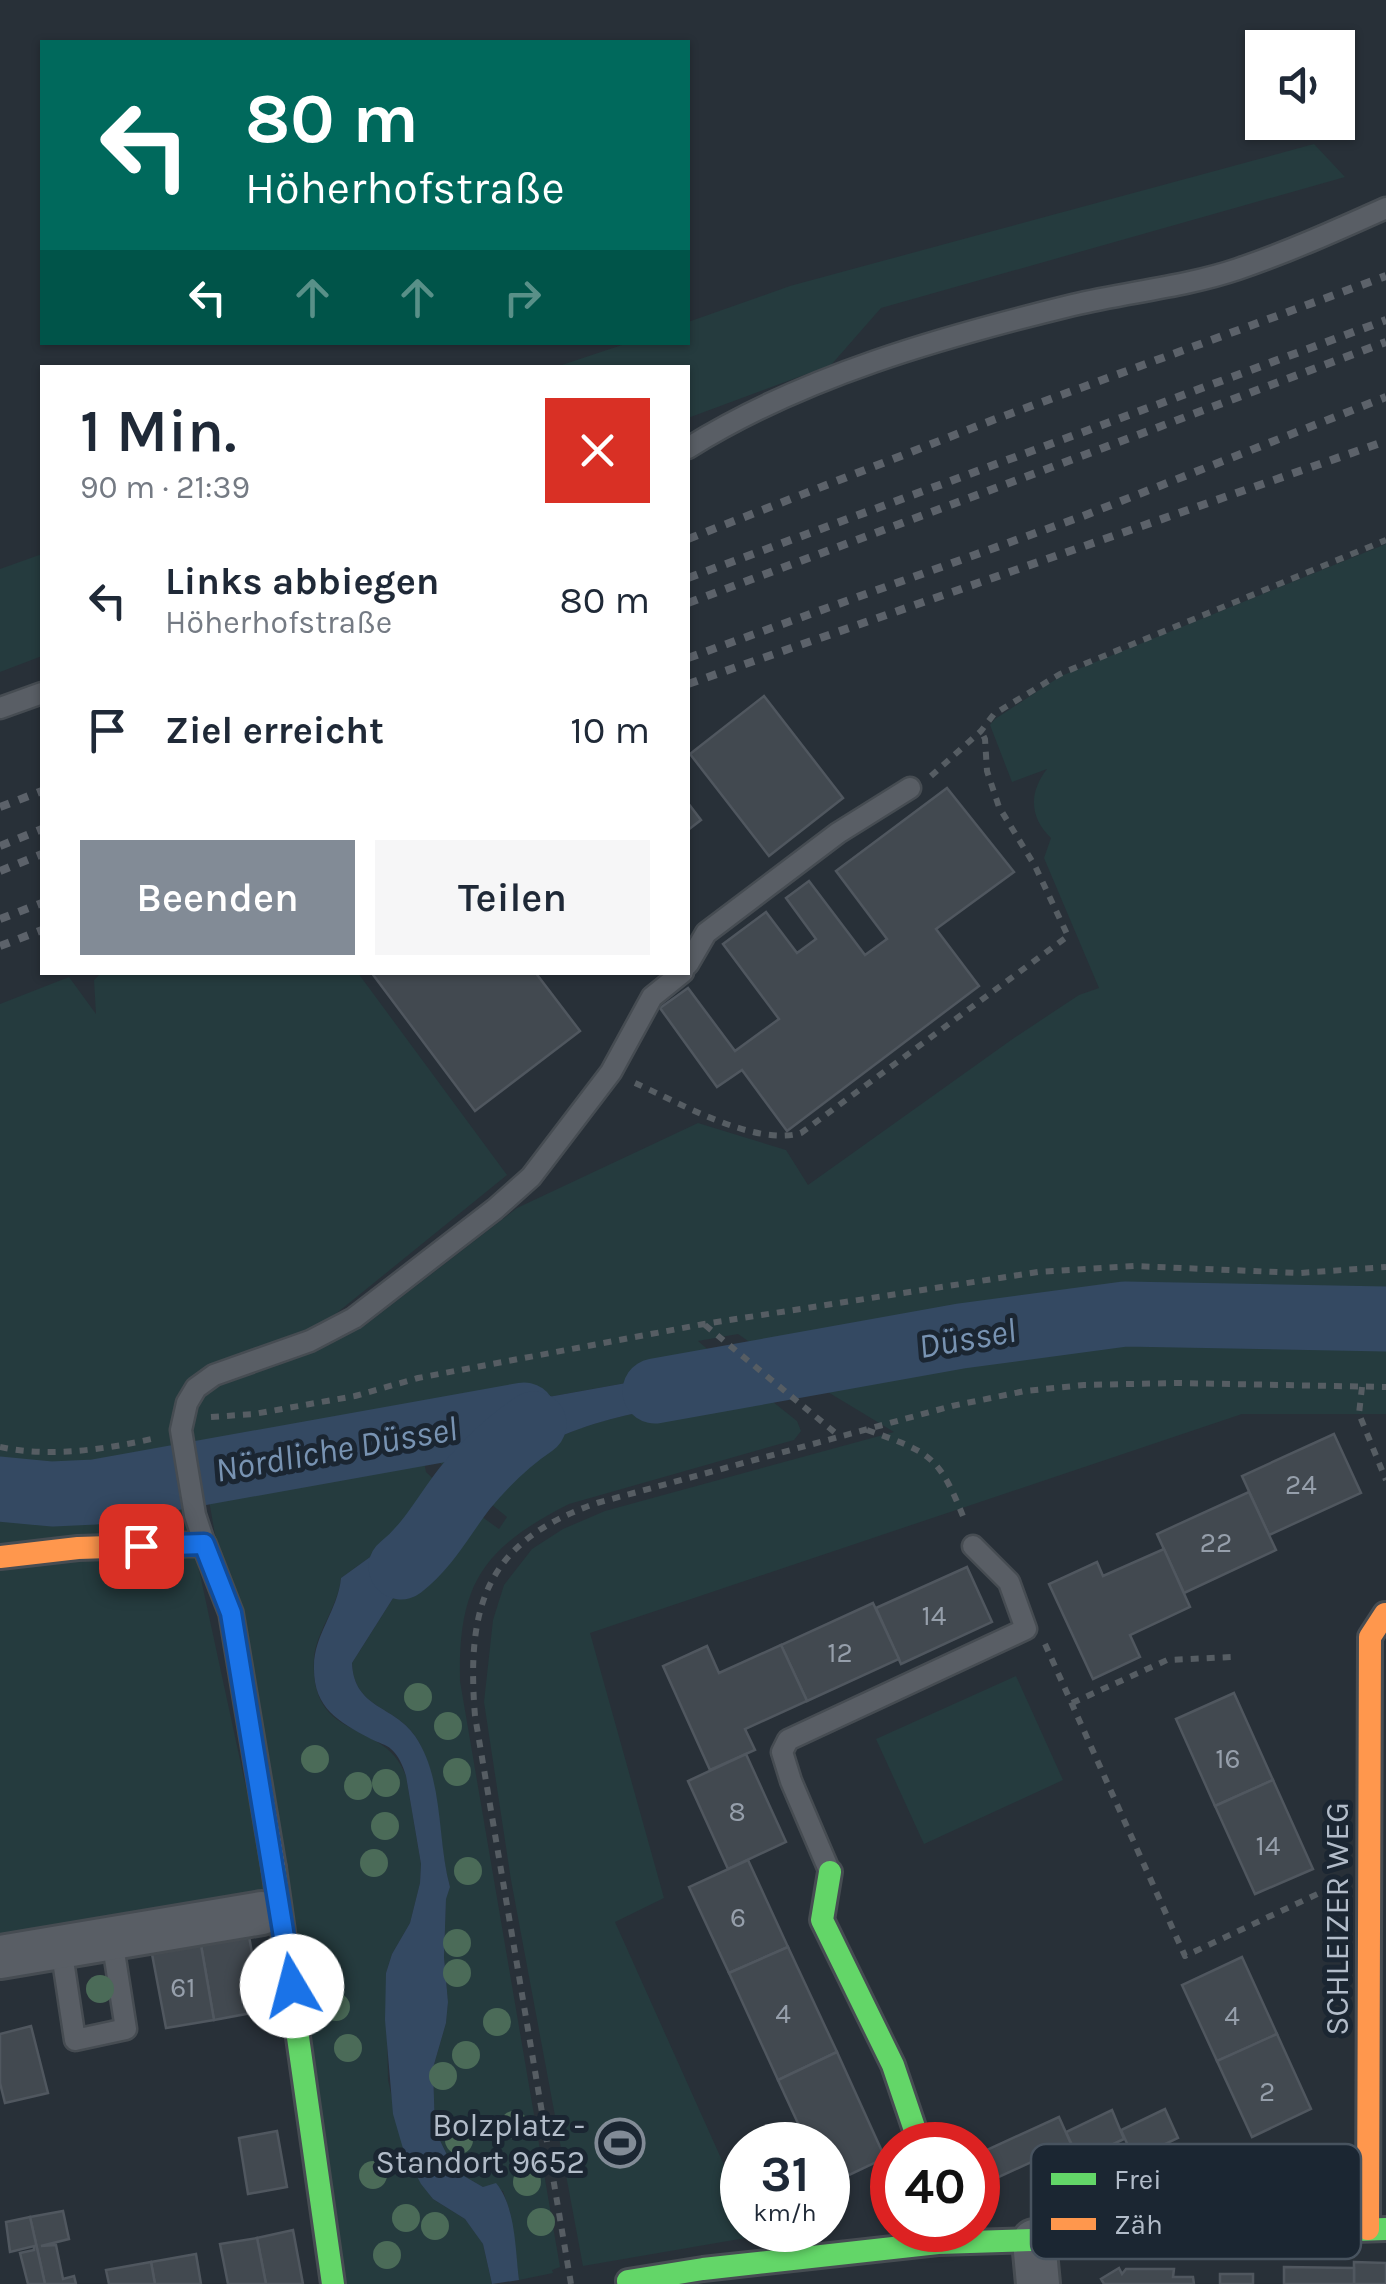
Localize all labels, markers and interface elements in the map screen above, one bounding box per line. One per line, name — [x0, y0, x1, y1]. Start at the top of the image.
map controls — [1245, 30, 1355, 140]
button: sound — [1245, 30, 1355, 140]
text: 80 m — [245, 78, 419, 160]
icon: left — [80, 80, 210, 210]
text: Höherhofstraße — [245, 162, 565, 214]
icon: left — [180, 270, 235, 325]
icon: ahead — [285, 270, 340, 325]
icon: ahead — [390, 270, 445, 325]
icon: right — [495, 270, 550, 325]
text: 1 Min. — [80, 396, 236, 466]
button: close — [545, 398, 650, 503]
text: 90 m · 21:39 — [80, 469, 250, 506]
text: Links abbiegen — [165, 559, 439, 604]
icon: left — [80, 573, 135, 628]
text: 80 m — [560, 578, 650, 623]
text: Höherhofstraße — [165, 604, 392, 641]
icon: arrive — [80, 703, 135, 758]
text: Ziel erreicht — [165, 708, 384, 753]
text: 10 m — [570, 708, 650, 753]
button: Beenden — [80, 840, 355, 955]
button: Teilen — [375, 840, 650, 955]
water label: Düssel — [915, 1310, 1019, 1367]
water label: Nördliche Düssel — [212, 1408, 460, 1491]
house number: 24 — [1285, 1468, 1317, 1501]
pin — [99, 1504, 184, 1589]
icon: arrive — [114, 1519, 169, 1574]
house number: 22 — [1200, 1526, 1232, 1559]
house number: 14 — [922, 1599, 947, 1632]
house number: 12 — [827, 1636, 853, 1669]
house number: 16 — [1215, 1742, 1241, 1775]
house number: 8 — [728, 1795, 746, 1828]
street label: SCHLEIZER WEG — [1319, 1802, 1356, 2036]
house number: 14 — [1256, 1829, 1281, 1862]
house number: 6 — [730, 1901, 746, 1934]
position arrow — [240, 1934, 344, 2038]
house number: 61 — [170, 1971, 196, 2004]
house number: 4 — [775, 1997, 791, 2030]
house number: 4 — [1224, 1999, 1240, 2032]
house number: 2 — [1259, 2075, 1275, 2108]
place label: Bolzplatz - Standort 9652 — [376, 2107, 585, 2181]
sports icon: Bolzplatz - Standort 9652 — [594, 2117, 646, 2169]
speed limit sign: 40 — [870, 2122, 1000, 2252]
legend — [1031, 2144, 1361, 2259]
text: 31 — [761, 2145, 809, 2204]
text: Frei — [1114, 2163, 1162, 2196]
text: km/h — [753, 2198, 817, 2227]
text: Zäh — [1114, 2208, 1163, 2241]

